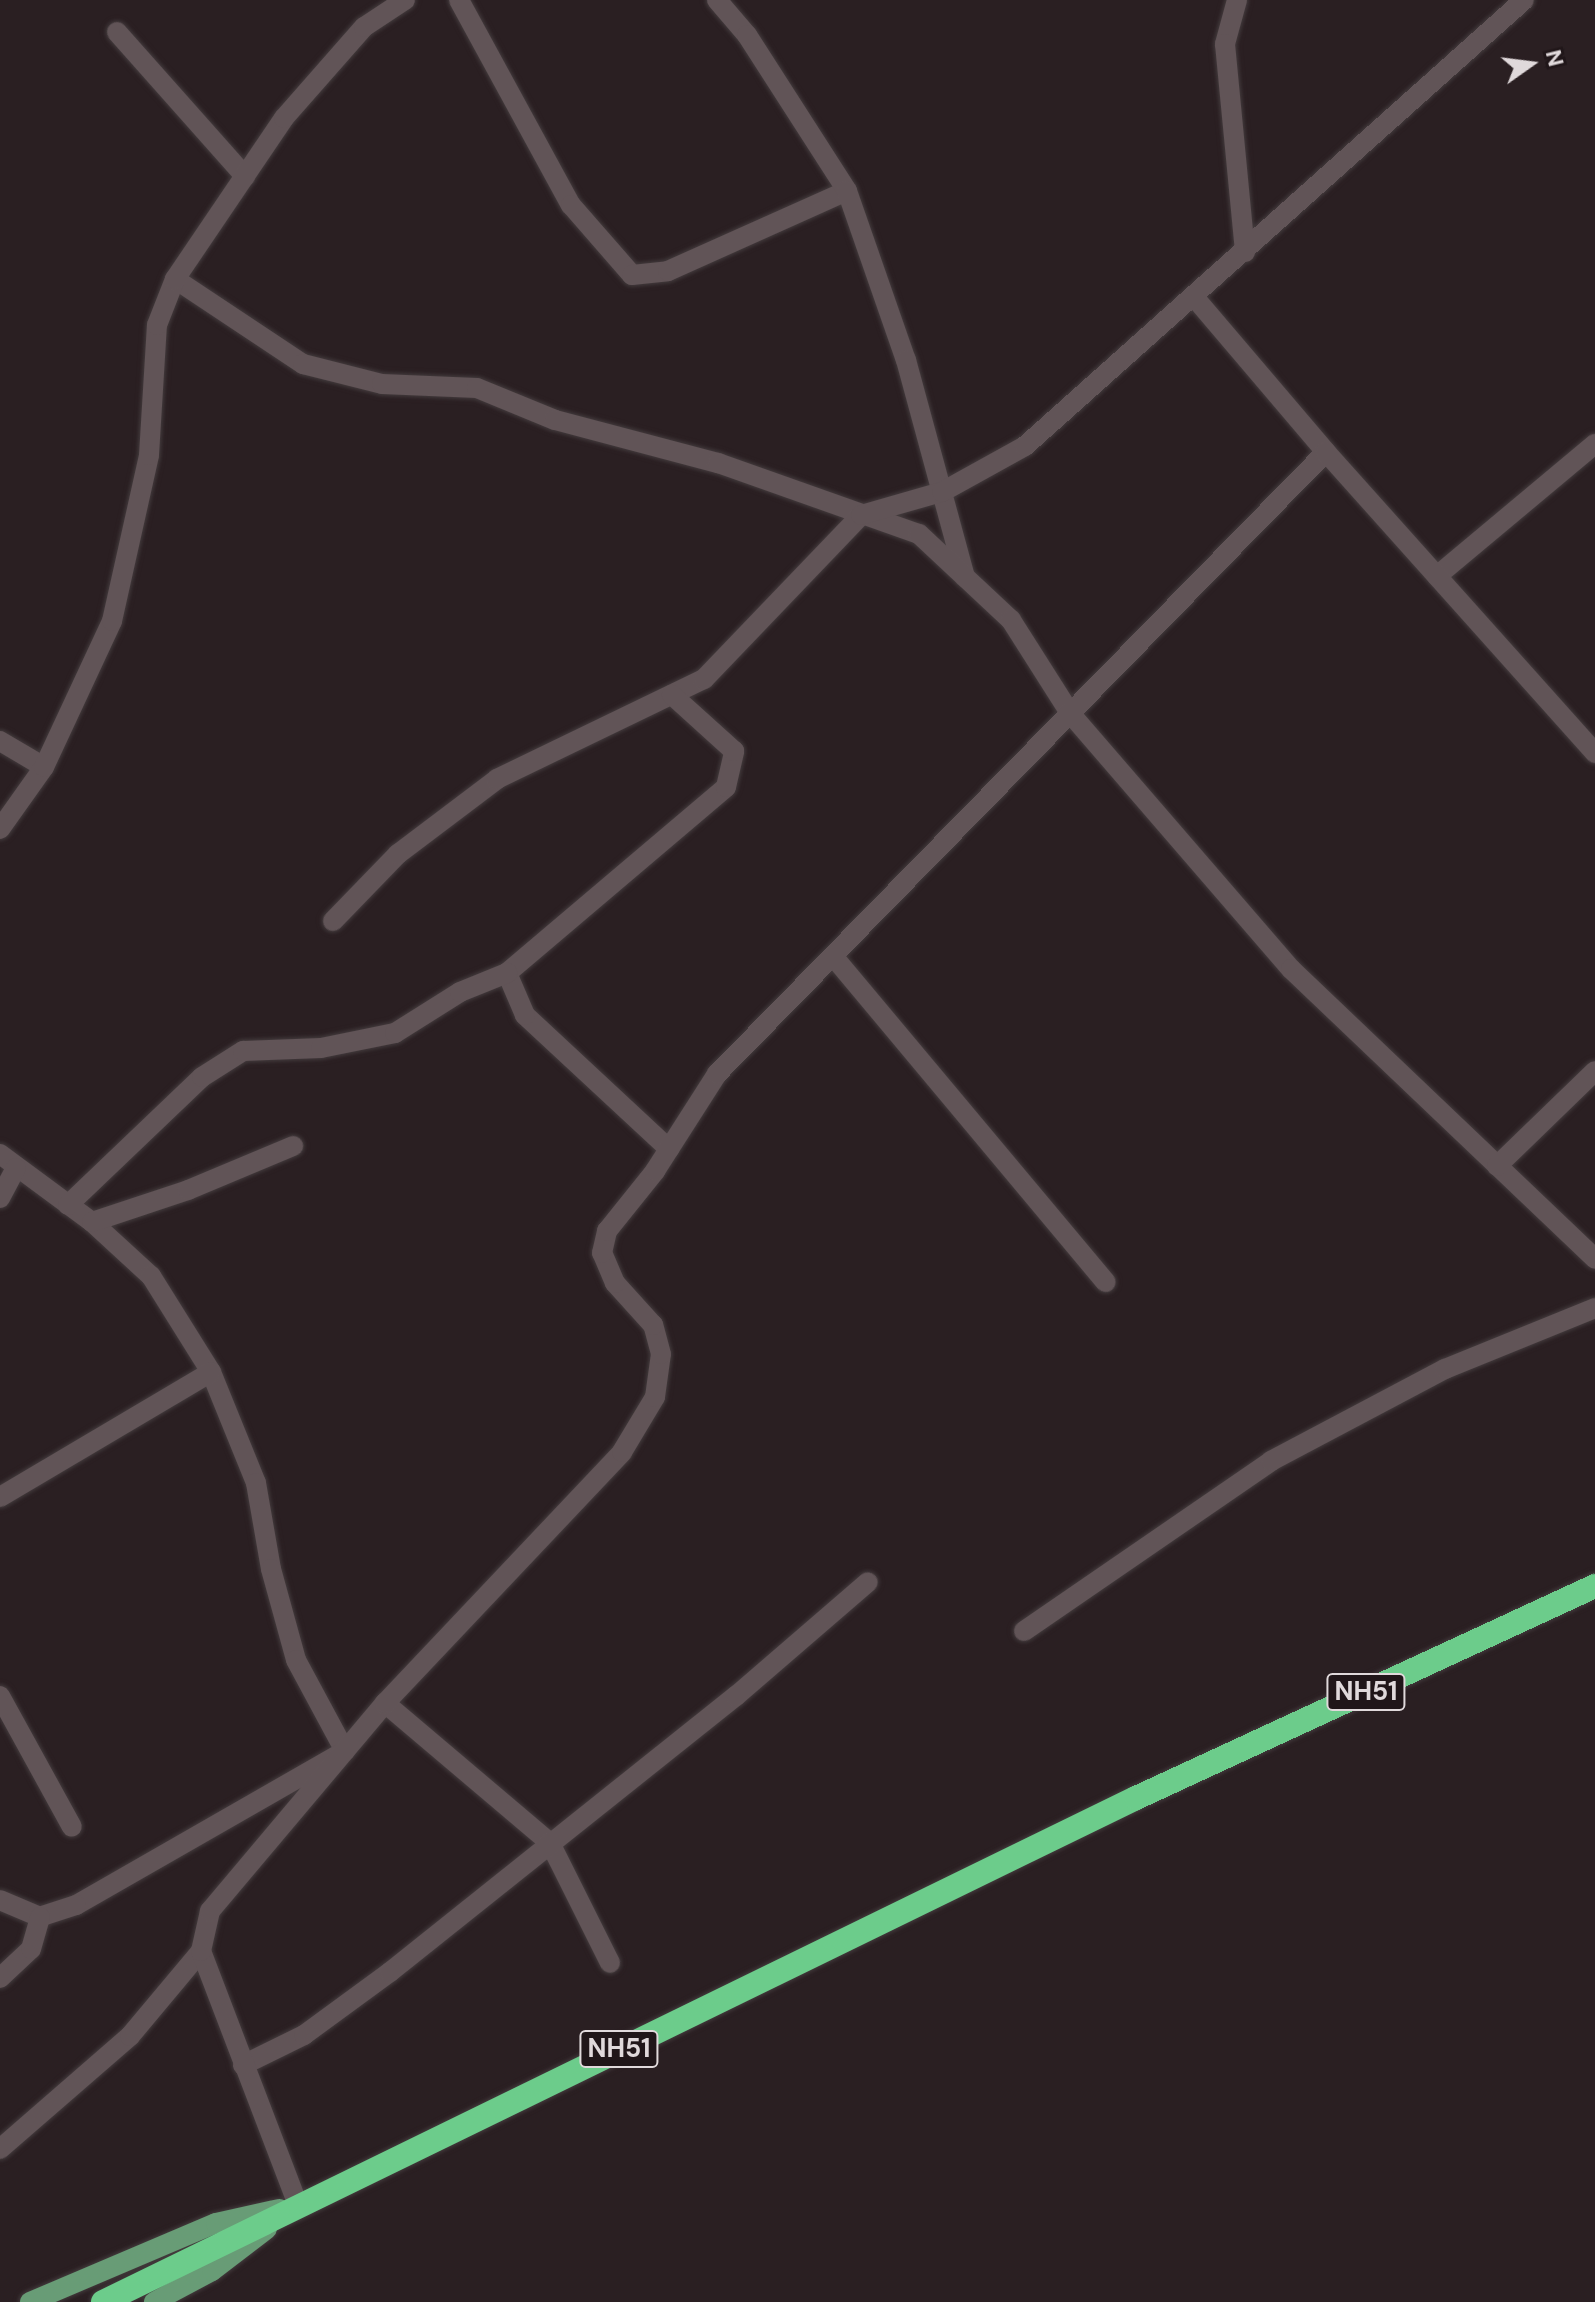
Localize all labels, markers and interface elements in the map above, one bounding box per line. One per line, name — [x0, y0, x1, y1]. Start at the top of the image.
north arrow — [1491, 24, 1571, 104]
text: N — [1539, 47, 1571, 69]
road number: NH51 — [1326, 1670, 1406, 1714]
road number: NH51 — [579, 2027, 659, 2071]

